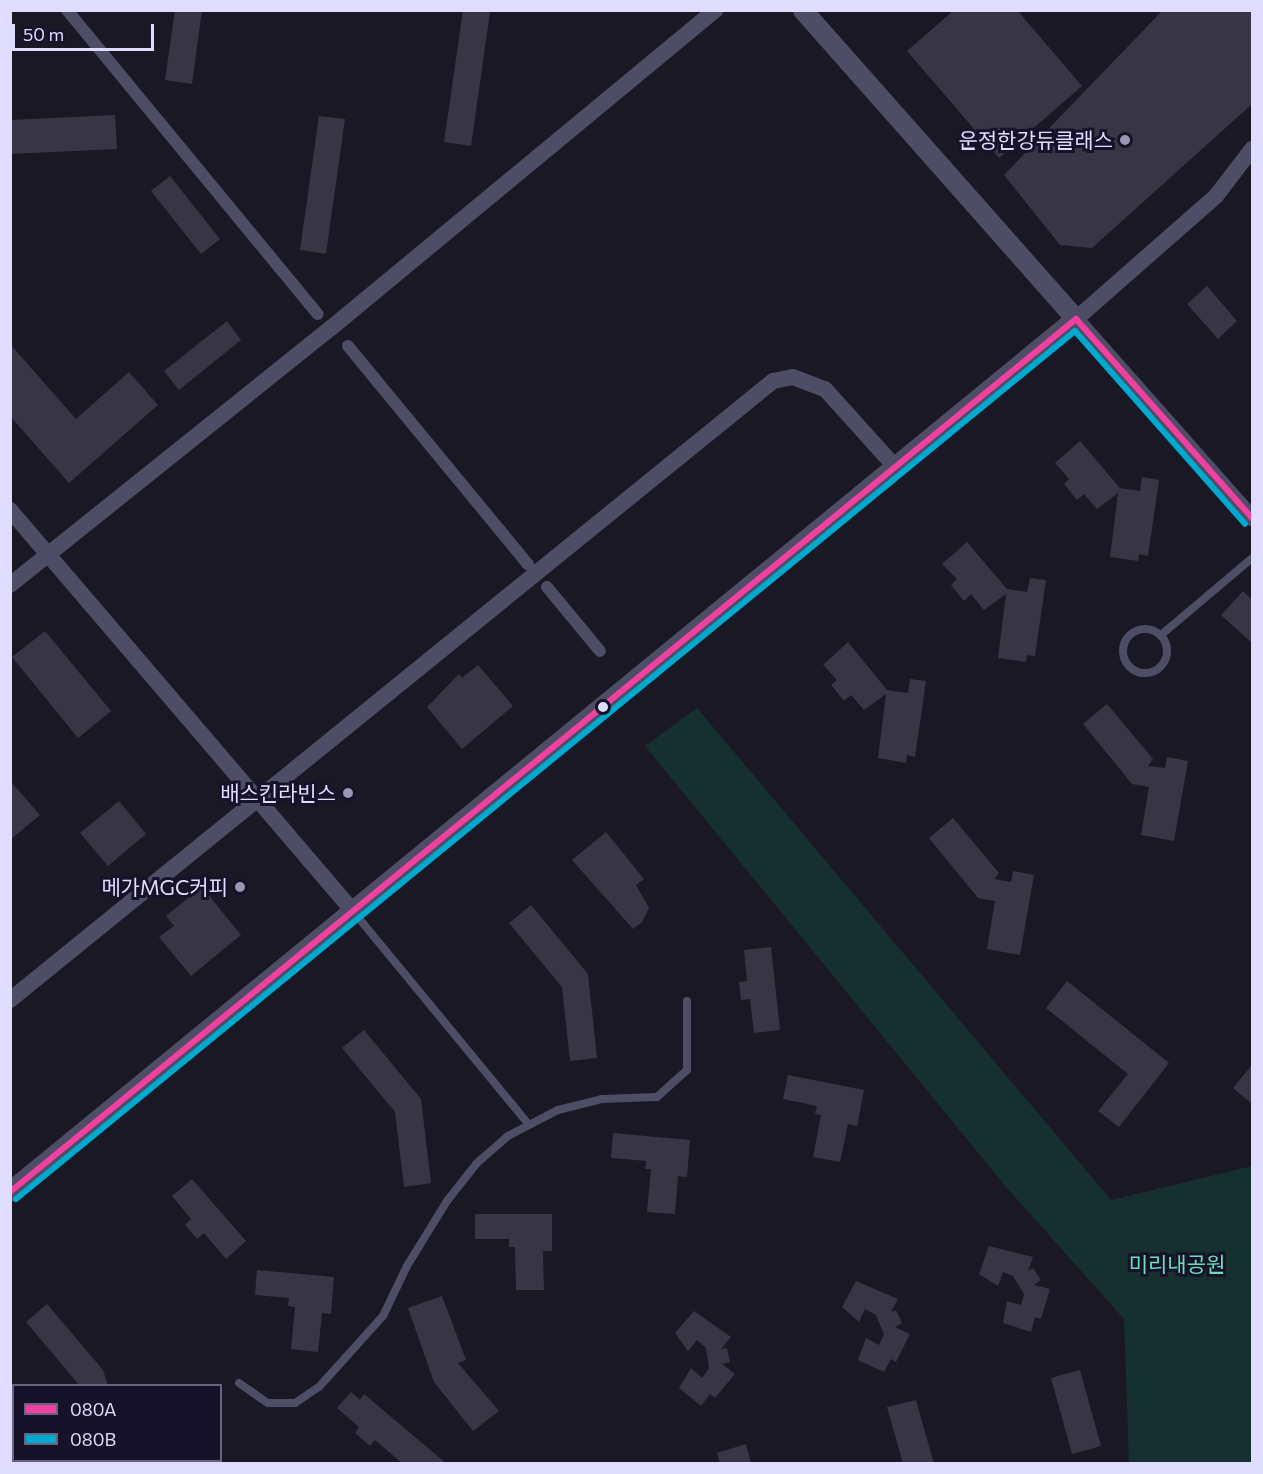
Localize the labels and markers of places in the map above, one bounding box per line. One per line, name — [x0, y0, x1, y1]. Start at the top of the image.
place label: 운정한강듀클래스 — [958, 127, 1113, 153]
marker: 운정한강듀클래스 — [1118, 133, 1132, 147]
unlabelled marker — [597, 701, 609, 713]
place label: 배스킨라빈스 — [220, 780, 336, 806]
marker: 배스킨라빈스 — [341, 786, 355, 800]
place label: 메가MGC커피 — [101, 874, 228, 900]
marker: 메가MGC커피 — [233, 880, 247, 894]

